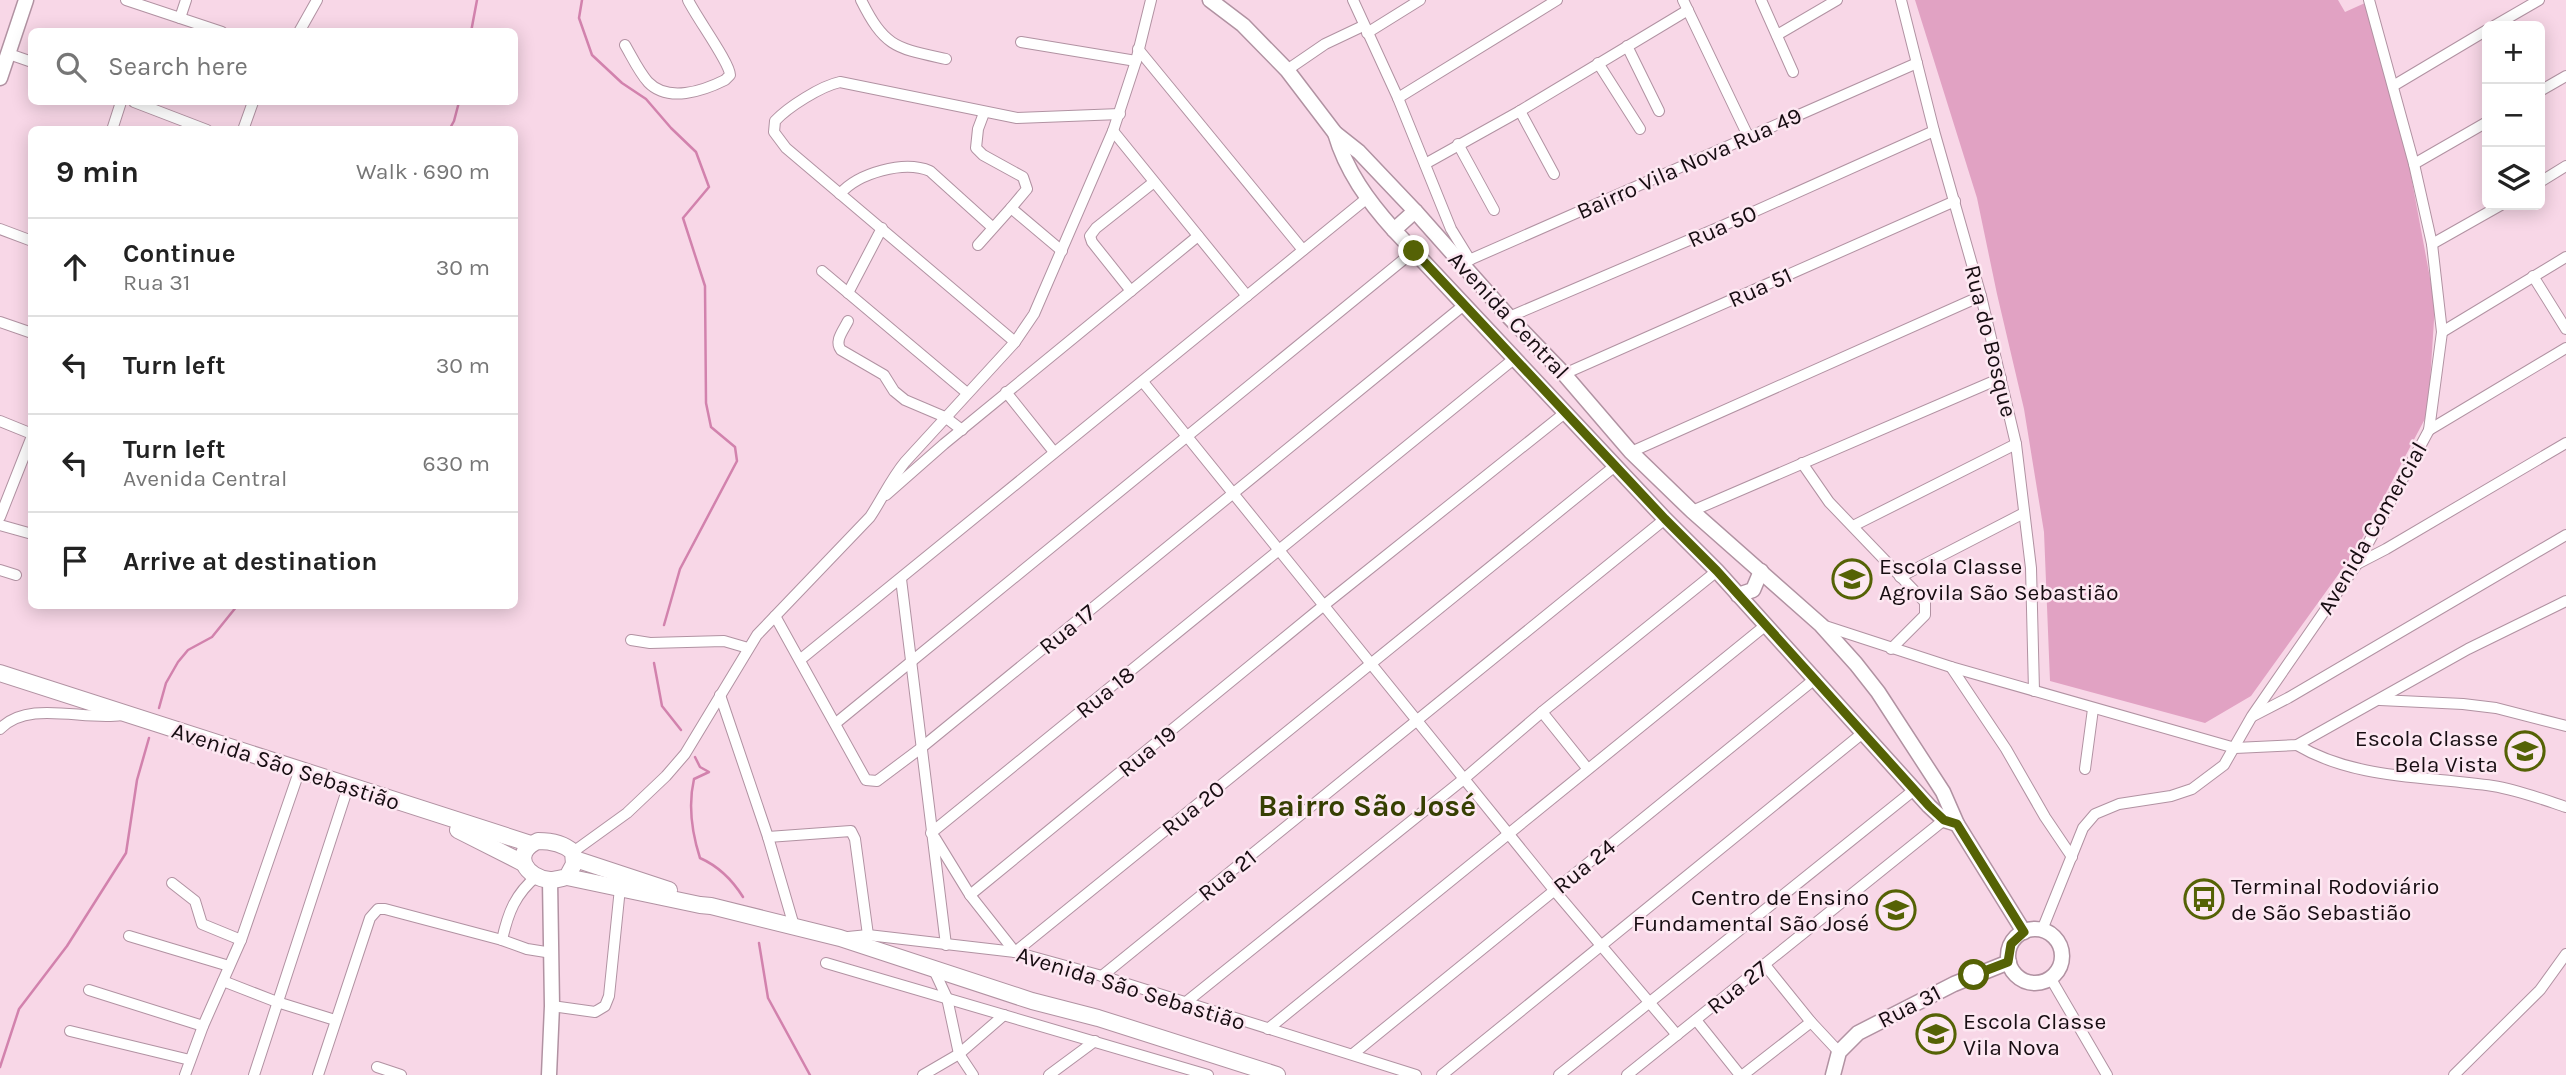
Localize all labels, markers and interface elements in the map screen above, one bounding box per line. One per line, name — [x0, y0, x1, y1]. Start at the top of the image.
map controls — [2482, 21, 2545, 210]
button: + — [2482, 21, 2545, 84]
search box — [28, 28, 518, 105]
icon: search — [52, 48, 90, 86]
text: Search here — [108, 51, 248, 82]
button: − — [2482, 84, 2545, 147]
street label: Bairro Vila Nova Rua 49 — [1573, 102, 1806, 225]
button: layers — [2482, 147, 2545, 210]
text: 9 min — [56, 154, 139, 190]
text: Walk · 690 m — [356, 158, 490, 185]
street label: Rua 50 — [1683, 199, 1761, 254]
route end — [1398, 235, 1429, 266]
text: Continue — [123, 238, 235, 269]
street label: Avenida Central — [1443, 246, 1575, 385]
icon: ahead — [56, 248, 94, 286]
text: 30 m — [436, 254, 490, 281]
street label: Rua 51 — [1724, 262, 1796, 313]
street label: Rua do Bosque — [1959, 262, 2022, 420]
text: Rua 31 — [123, 269, 190, 296]
icon: left — [56, 346, 94, 384]
text: Turn left — [123, 350, 225, 381]
text: 30 m — [436, 352, 490, 379]
text: Turn left — [123, 434, 225, 465]
street label: Avenida Comercial — [2312, 437, 2433, 619]
icon: left — [56, 444, 94, 482]
text: 630 m — [423, 450, 490, 477]
text: Avenida Central — [123, 465, 287, 492]
icon: arrive — [56, 542, 94, 580]
text: Arrive at destination — [123, 546, 377, 577]
place label: Escola Classe Agrovila São Sebastião — [1879, 553, 2118, 606]
school or university icon: Escola Classe Agrovila São Sebastião — [1831, 558, 1873, 600]
street label: Rua 17 — [1034, 598, 1101, 660]
street label: Rua 18 — [1070, 661, 1140, 724]
street label: Avenida São Sebastião — [169, 717, 403, 816]
street label: Rua 19 — [1113, 720, 1182, 783]
place label: Escola Classe Bela Vista — [2355, 725, 2498, 778]
school or university icon: Escola Classe Bela Vista — [2504, 730, 2546, 772]
street label: Rua 20 — [1156, 775, 1230, 842]
district label: Bairro São José — [1258, 788, 1476, 824]
street label: Rua 24 — [1548, 833, 1621, 900]
street label: Rua 21 — [1193, 844, 1262, 907]
place label: Terminal Rodoviário de São Sebastião — [2231, 873, 2439, 926]
bus stop icon: Terminal Rodoviário de São Sebastião — [2183, 878, 2225, 920]
place label: Centro de Ensino Fundamental São José — [1633, 884, 1869, 937]
school or university icon: Centro de Ensino Fundamental São José — [1875, 889, 1917, 931]
street label: Avenida São Sebastião — [1013, 941, 1249, 1036]
street label: Rua 27 — [1702, 955, 1773, 1020]
route start — [1958, 959, 1989, 990]
street label: Rua 31 — [1873, 979, 1945, 1034]
place label: Escola Classe Vila Nova — [1963, 1008, 2106, 1061]
school or university icon: Escola Classe Vila Nova — [1915, 1013, 1957, 1055]

